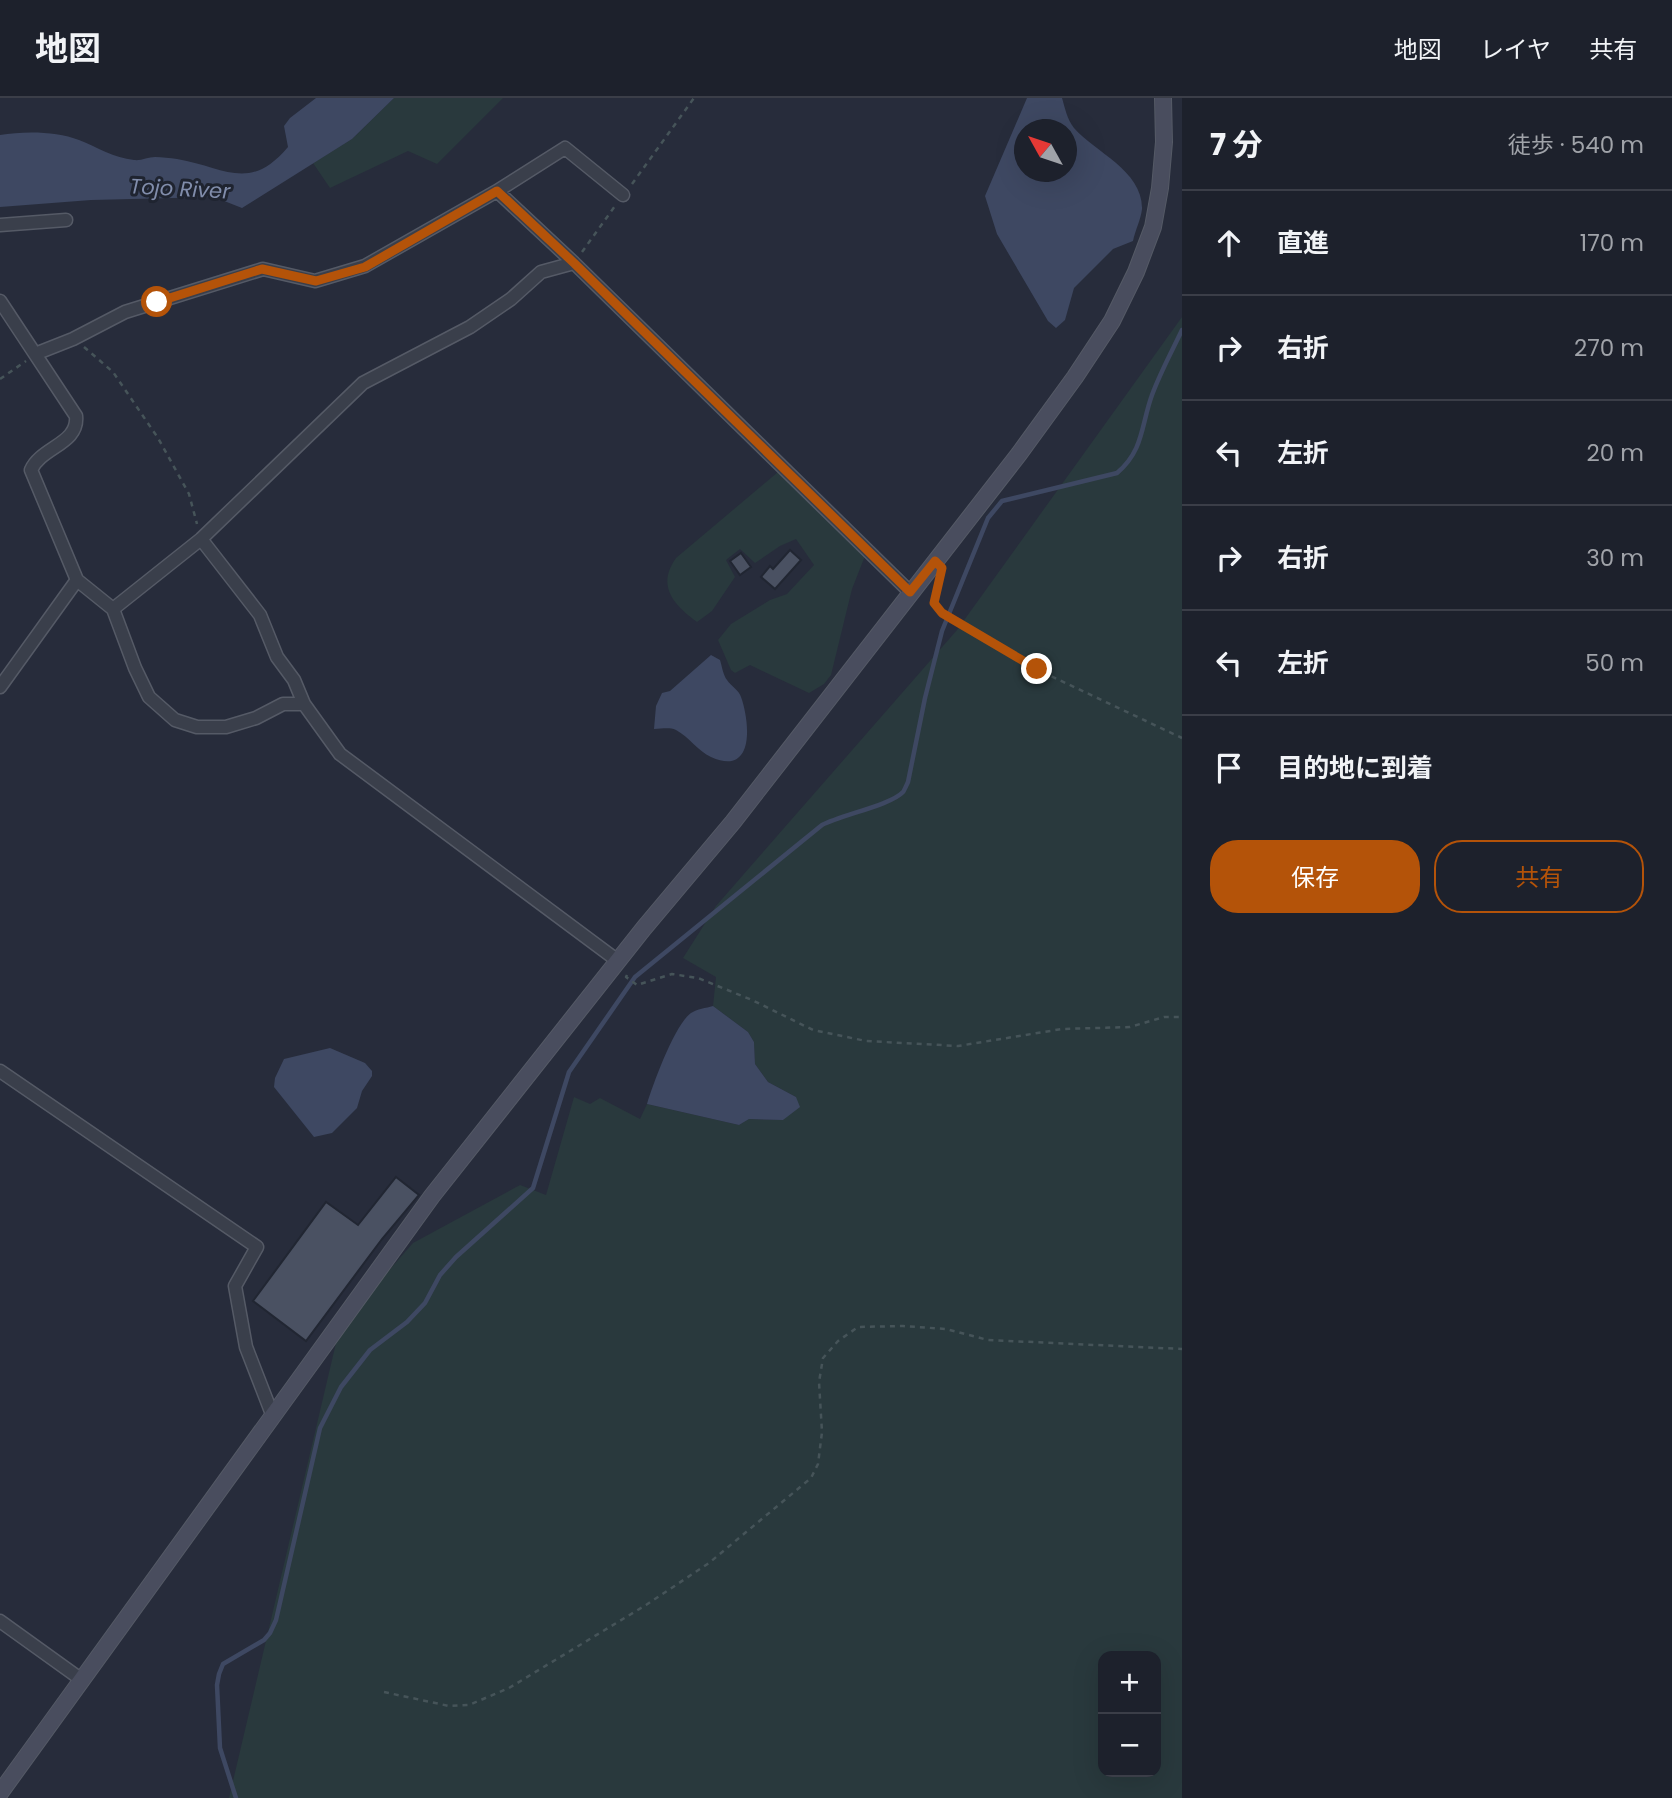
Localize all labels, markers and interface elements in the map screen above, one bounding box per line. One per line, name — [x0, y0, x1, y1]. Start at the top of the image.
text: 地図 — [35, 25, 101, 72]
text: 地図 — [1394, 33, 1442, 66]
text: レイヤ — [1480, 33, 1551, 66]
text: 共有 — [1589, 33, 1637, 66]
north arrow — [1014, 119, 1077, 182]
text: 7 分 — [1210, 123, 1262, 166]
text: 徒歩 · 540 m — [1508, 129, 1644, 161]
water label: Tojo River — [129, 171, 232, 206]
icon: ahead — [1210, 224, 1248, 262]
text: 直進 — [1277, 225, 1329, 261]
text: 170 m — [1580, 227, 1644, 259]
route start — [141, 286, 172, 317]
icon: right — [1210, 329, 1248, 367]
text: 右折 — [1277, 330, 1329, 366]
text: 270 m — [1574, 332, 1644, 364]
icon: left — [1210, 434, 1248, 472]
text: 左折 — [1277, 435, 1329, 471]
text: 20 m — [1586, 437, 1644, 469]
icon: right — [1210, 539, 1248, 577]
text: 右折 — [1277, 540, 1329, 576]
text: 30 m — [1586, 542, 1644, 574]
icon: left — [1210, 644, 1248, 682]
text: 左折 — [1277, 645, 1329, 681]
text: 50 m — [1585, 647, 1644, 679]
route end — [1021, 653, 1052, 684]
icon: arrive — [1210, 749, 1248, 787]
text: 目的地に到着 — [1277, 750, 1433, 786]
button: 保存 — [1210, 840, 1420, 913]
button: 共有 — [1434, 840, 1644, 913]
map controls — [1098, 1651, 1161, 1777]
button: + — [1098, 1651, 1161, 1714]
button: − — [1098, 1714, 1161, 1777]

